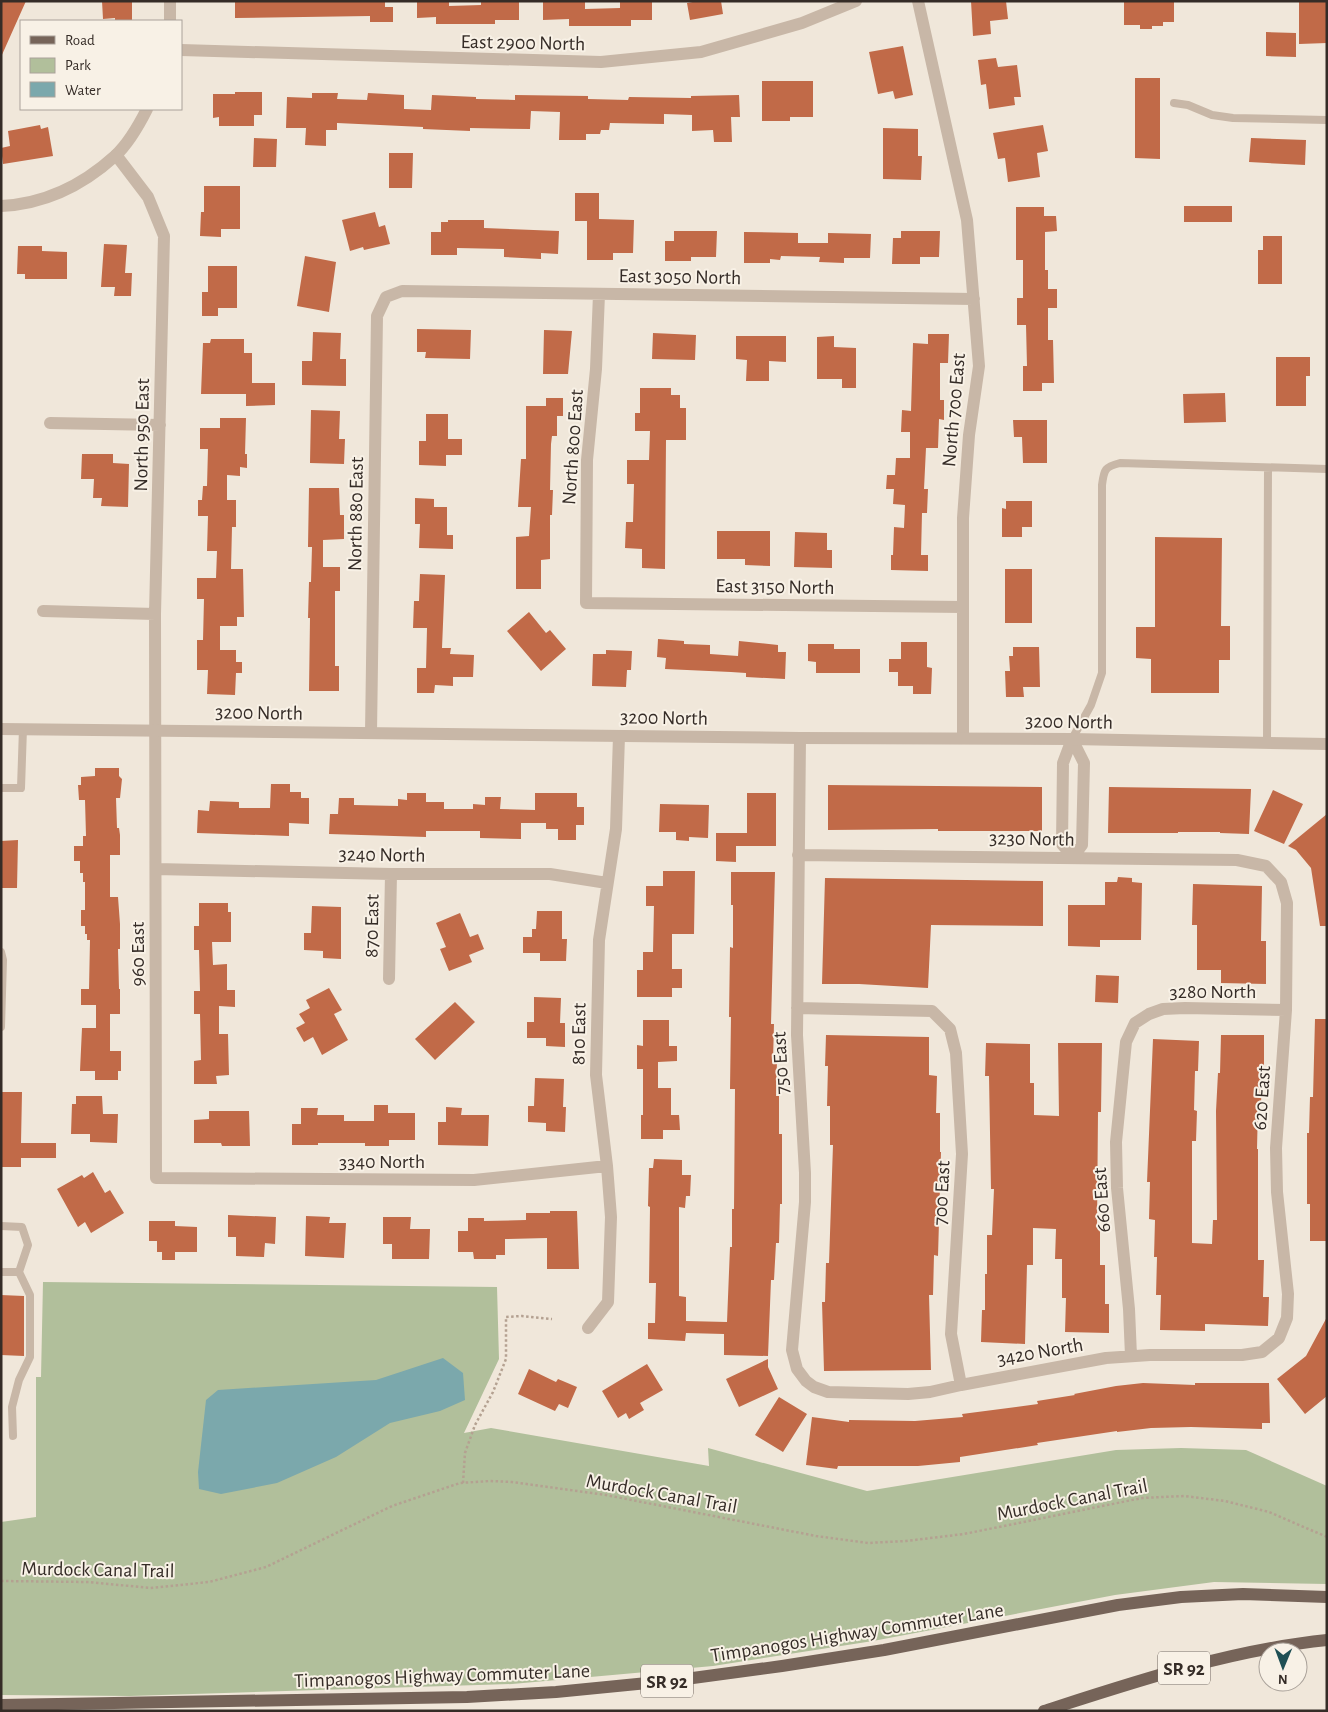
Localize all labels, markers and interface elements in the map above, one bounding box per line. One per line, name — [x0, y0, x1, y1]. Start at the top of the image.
legend — [20, 20, 182, 110]
street label: East 2900 North — [461, 32, 585, 54]
text: Road — [65, 33, 95, 48]
text: Park — [65, 58, 91, 73]
text: Water — [65, 83, 101, 98]
street label: East 3050 North — [618, 266, 741, 288]
street label: North 700 East — [939, 352, 969, 468]
street label: North 950 East — [131, 378, 153, 492]
street label: North 800 East — [559, 388, 587, 505]
street label: North 880 East — [345, 456, 367, 571]
street label: East 3150 North — [715, 576, 835, 598]
street label: 3200 North — [215, 702, 303, 724]
street label: 3200 North — [620, 707, 708, 729]
street label: 3200 North — [1025, 711, 1113, 733]
street label: 3230 North — [989, 828, 1075, 850]
street label: 3240 North — [338, 844, 426, 866]
street label: 870 East — [361, 893, 383, 958]
street label: 960 East — [128, 921, 148, 986]
street label: 3280 North — [1170, 982, 1256, 1002]
street label: 810 East — [568, 1002, 590, 1065]
street label: 750 East — [769, 1030, 793, 1095]
street label: 620 East — [1250, 1065, 1274, 1131]
street label: 3340 North — [339, 1152, 425, 1172]
street label: 700 East — [930, 1159, 954, 1226]
street label: 660 East — [1090, 1166, 1114, 1233]
street label: 3420 North — [996, 1335, 1085, 1369]
street label: Murdock Canal Trail — [585, 1471, 739, 1517]
street label: Murdock Canal Trail — [995, 1476, 1149, 1524]
street label: Murdock Canal Trail — [21, 1559, 175, 1581]
street label: Timpanogos Highway Commuter Lane — [709, 1600, 1005, 1666]
north arrow — [1258, 1642, 1308, 1692]
road number: SR 92 — [1158, 1652, 1210, 1685]
street label: Timpanogos Highway Commuter Lane — [294, 1661, 590, 1691]
road number: SR 92 — [641, 1664, 693, 1698]
text: N — [1278, 1672, 1288, 1686]

